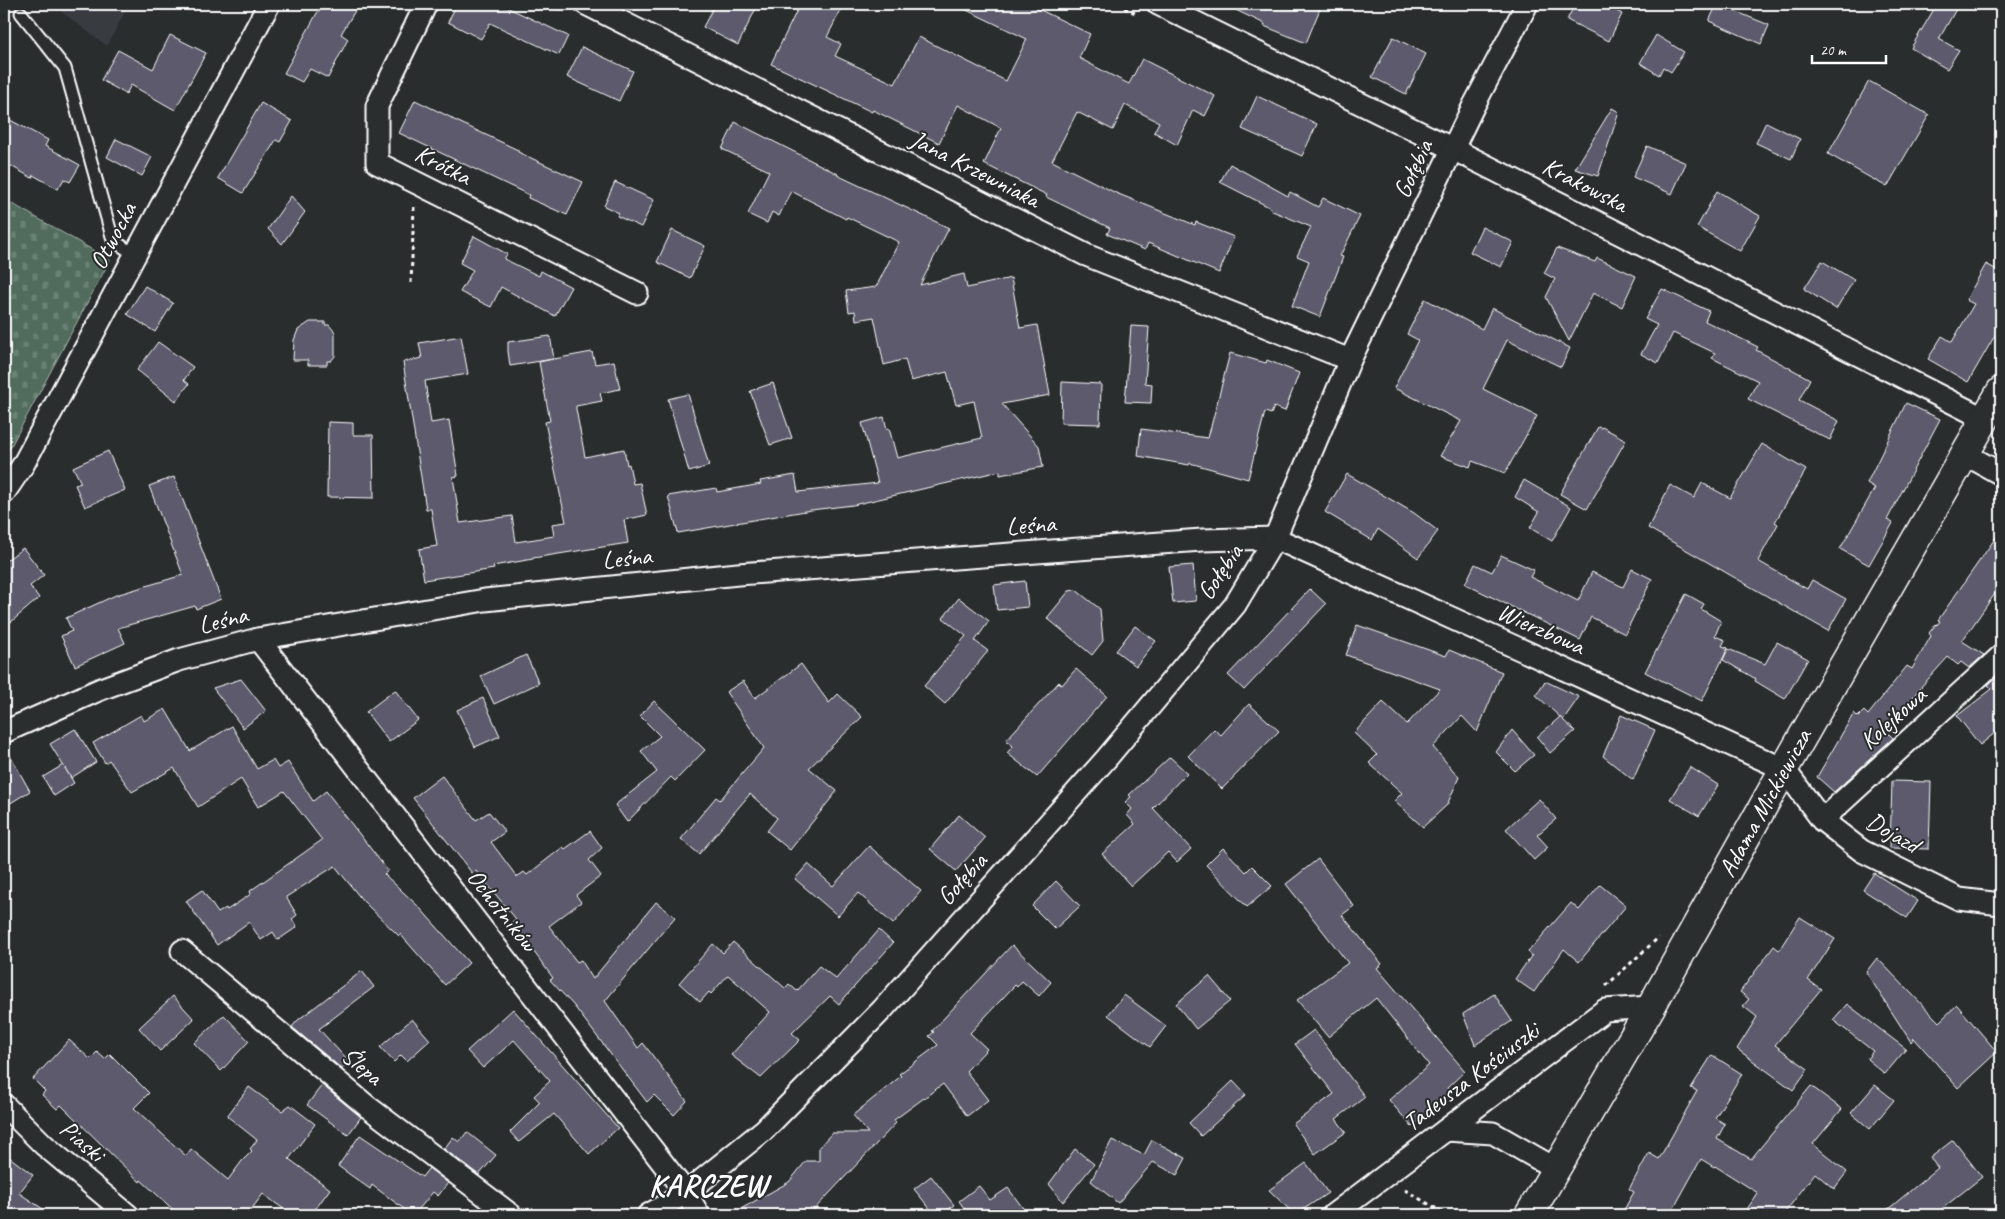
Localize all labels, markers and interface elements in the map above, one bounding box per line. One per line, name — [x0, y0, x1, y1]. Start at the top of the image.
scale bar — [1812, 32, 1886, 64]
text: 20 m — [1820, 41, 1847, 60]
street label: Jana Krzewniaka — [904, 122, 1047, 216]
street label: Gołębia — [1386, 133, 1441, 203]
street label: Krótka — [410, 137, 478, 193]
street label: Krakowska — [1537, 150, 1635, 221]
street label: Otwocka — [82, 195, 145, 275]
street label: Leśna — [1005, 507, 1059, 543]
street label: Gołębia — [1190, 536, 1251, 606]
street label: Leśna — [601, 539, 655, 576]
street label: Wierzbowa — [1492, 596, 1591, 663]
street label: Leśna — [195, 598, 253, 642]
street label: Kolejkowa — [1853, 678, 1935, 756]
street label: Adama Mickiewicza — [1711, 721, 1820, 883]
street label: Dojazd — [1861, 805, 1928, 862]
street label: Gołębia — [930, 844, 995, 912]
street label: Ochotników — [460, 862, 546, 960]
street label: Tadeusza Kościuszki — [1396, 1013, 1548, 1139]
street label: Ślepa — [335, 1040, 391, 1094]
street label: Piaski — [53, 1113, 113, 1171]
district label: KARCZEW — [649, 1167, 772, 1205]

